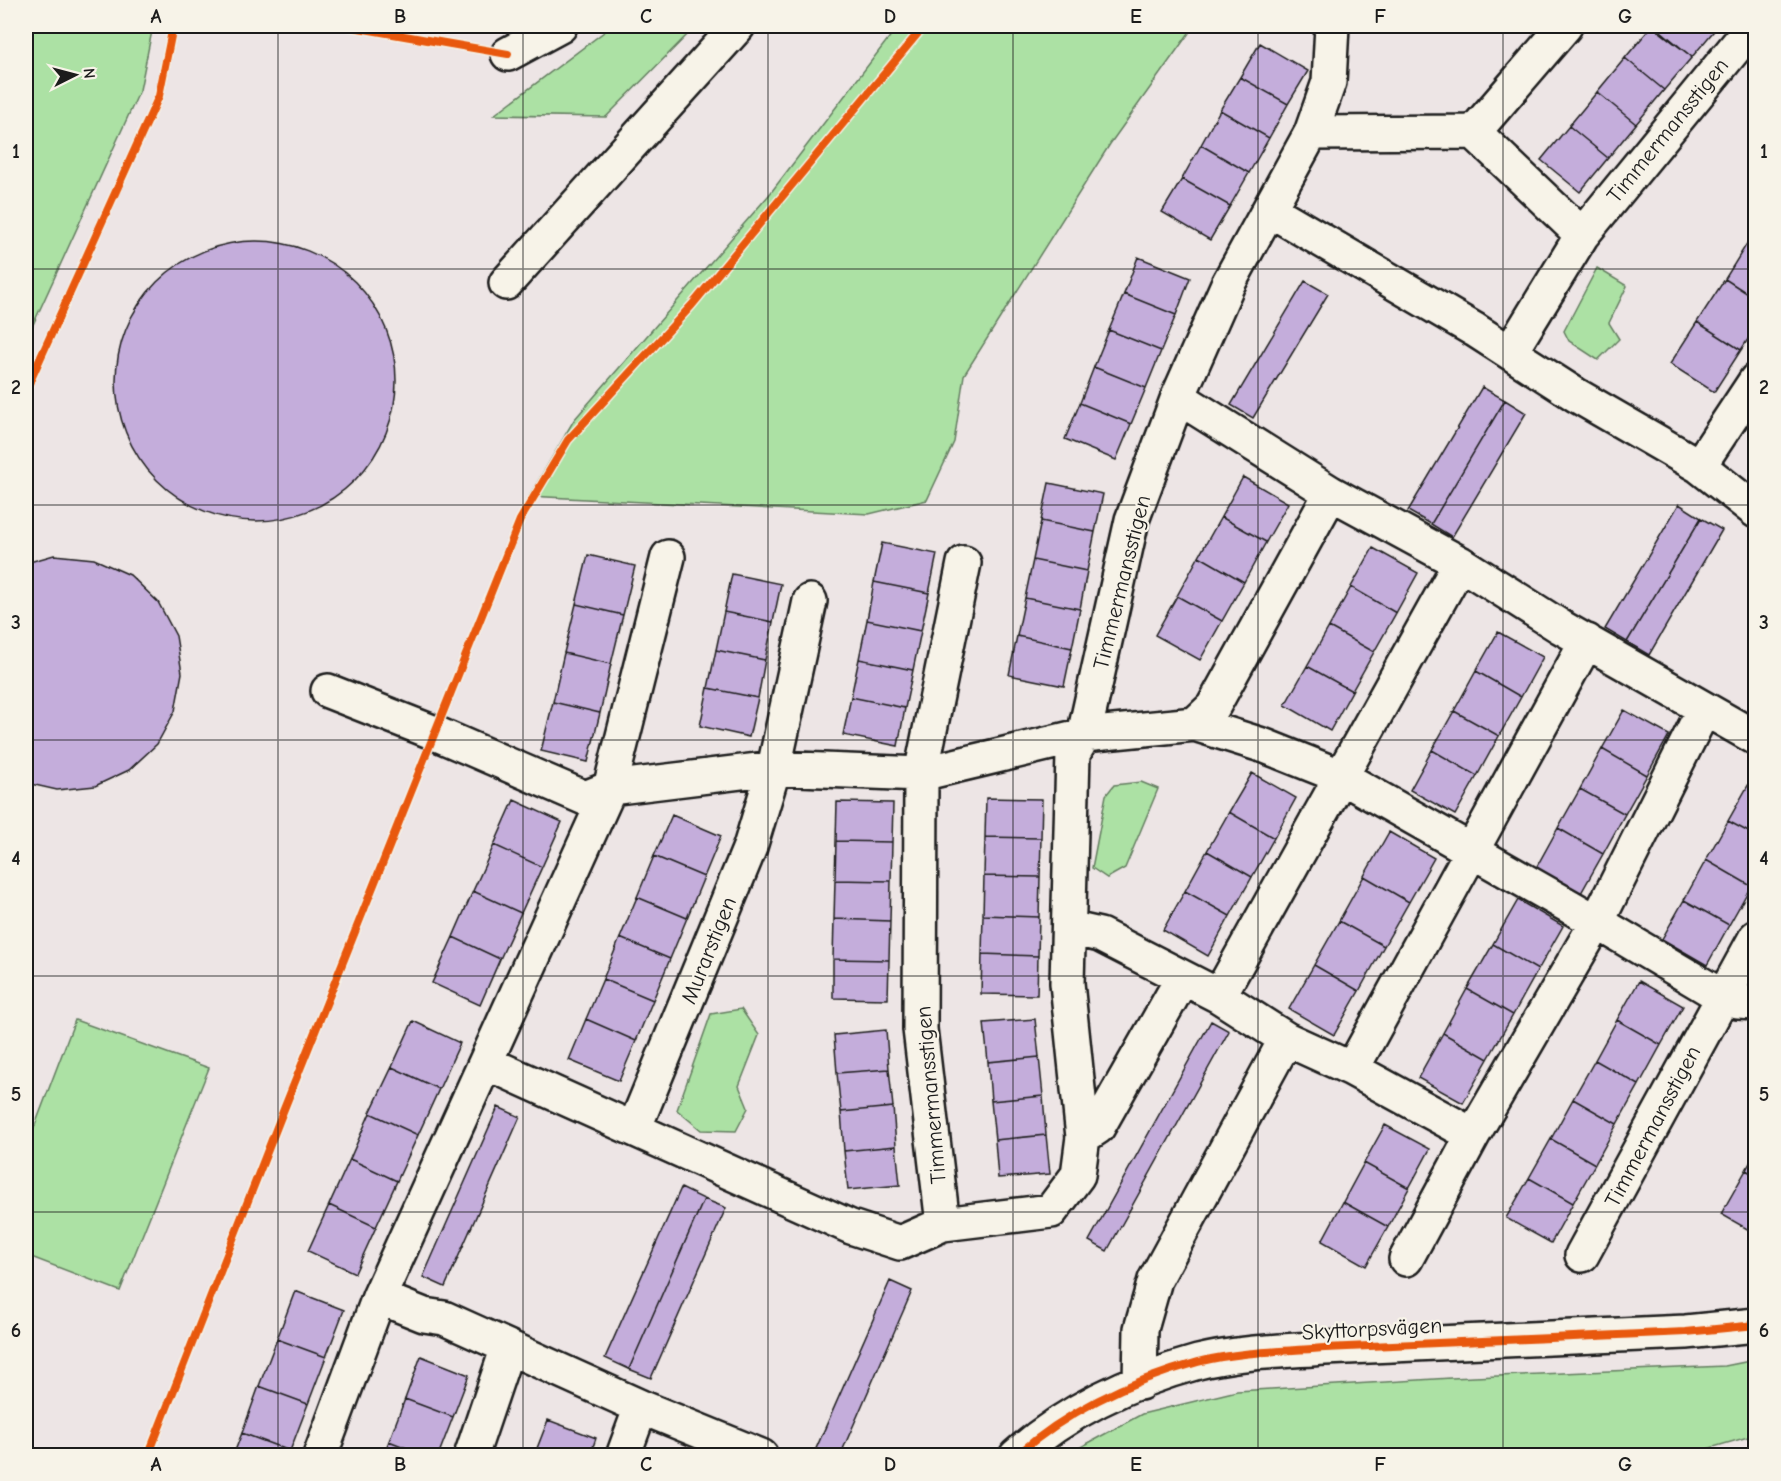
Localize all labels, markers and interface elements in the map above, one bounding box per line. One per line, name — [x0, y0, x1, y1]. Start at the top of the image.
text: A — [150, 5, 162, 28]
text: B — [394, 5, 406, 28]
text: C — [640, 5, 652, 28]
text: D — [884, 5, 896, 28]
text: E — [1130, 5, 1142, 28]
text: F — [1374, 5, 1386, 28]
text: G — [1618, 5, 1632, 28]
north arrow — [45, 45, 105, 105]
street label: Timmermansstigen — [1601, 53, 1734, 208]
text: N — [79, 67, 98, 80]
text: 1 — [12, 140, 20, 163]
text: 1 — [1760, 140, 1768, 163]
text: 2 — [11, 376, 21, 399]
text: 2 — [1759, 376, 1769, 399]
street label: Timmermansstigen — [1088, 492, 1156, 672]
text: 3 — [11, 611, 21, 634]
text: 3 — [1759, 611, 1769, 634]
text: 4 — [11, 847, 21, 870]
text: 4 — [1759, 847, 1769, 870]
street label: Murarstigen — [676, 893, 742, 1008]
street label: Timmermansstigen — [910, 1005, 952, 1185]
street label: Timmermansstigen — [1599, 1041, 1706, 1211]
text: 5 — [11, 1083, 21, 1106]
text: 5 — [1759, 1083, 1769, 1106]
street label: Skyttorpsvägen — [1301, 1312, 1443, 1346]
text: 6 — [11, 1319, 21, 1342]
text: 6 — [1759, 1319, 1769, 1342]
text: A — [150, 1453, 162, 1476]
text: B — [394, 1453, 406, 1476]
text: C — [640, 1453, 652, 1476]
text: D — [884, 1453, 896, 1476]
text: E — [1130, 1453, 1142, 1476]
text: F — [1374, 1453, 1386, 1476]
text: G — [1618, 1453, 1632, 1476]

